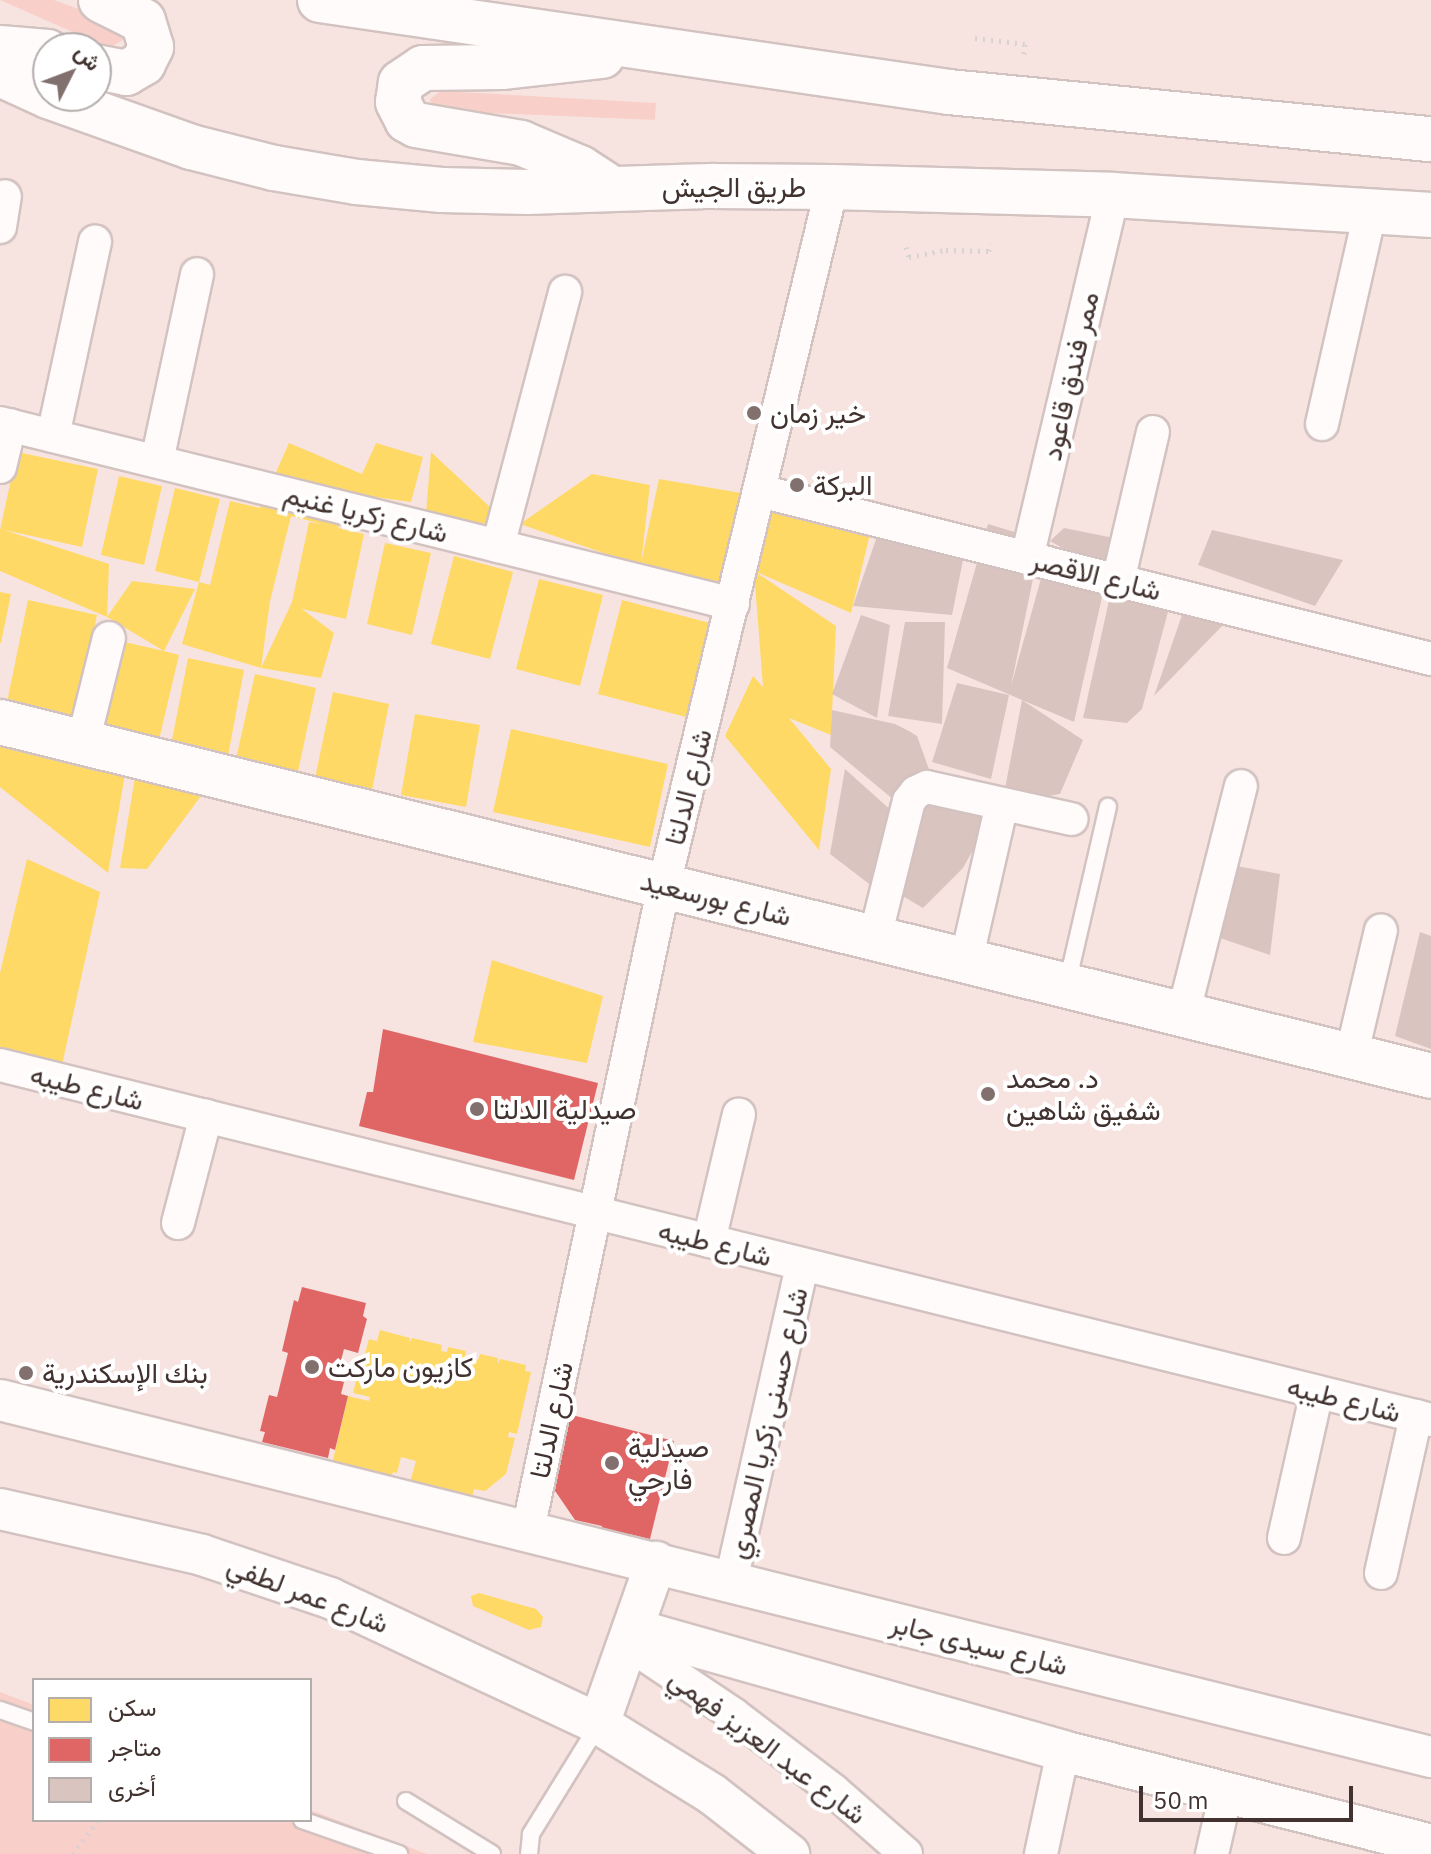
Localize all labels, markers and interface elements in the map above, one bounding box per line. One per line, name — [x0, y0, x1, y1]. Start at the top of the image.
north arrow — [32, 32, 112, 112]
text: ش — [69, 37, 108, 76]
street label: طريق الجيش — [662, 170, 806, 204]
street label: ممر فندق قاعود — [1034, 288, 1106, 464]
place label: خير زمان — [770, 396, 866, 430]
marker: خير زمان — [745, 404, 763, 422]
place label: البركة — [813, 468, 872, 502]
street label: شارع زكريا غنيم — [281, 476, 451, 550]
marker: البركة — [788, 476, 806, 494]
street label: شارع الاقصر — [1027, 543, 1165, 607]
street label: شارع الدلتا — [657, 725, 719, 849]
street label: شارع بورسعيد — [637, 863, 795, 933]
street label: شارع طيبه — [27, 1057, 147, 1117]
place label: د. محمد شفيق شاهين — [1006, 1061, 1161, 1127]
marker: د. محمد شفيق شاهين — [977, 1083, 999, 1105]
place label: صيدلية الدلتا — [493, 1092, 636, 1126]
marker: صيدلية الدلتا — [468, 1100, 486, 1118]
street label: شارع طيبه — [655, 1213, 775, 1273]
street label: شارع حسنى زكريا المصري — [719, 1284, 815, 1562]
place label: كازيون ماركت — [328, 1350, 473, 1384]
place label: بنك الإسكندرية — [42, 1356, 208, 1390]
marker: كازيون ماركت — [303, 1358, 321, 1376]
street label: شارع الدلتا — [522, 1359, 580, 1481]
marker: بنك الإسكندرية — [17, 1364, 35, 1382]
street label: شارع طيبه — [1284, 1369, 1404, 1429]
place label: صيدلية فارحي — [628, 1430, 709, 1496]
marker: صيدلية فارحي — [603, 1454, 621, 1472]
street label: شارع عمر لطفي — [223, 1548, 393, 1640]
street label: شارع سيدى جابر — [887, 1606, 1071, 1682]
street label: شارع عبد العزيز فهمي — [663, 1661, 873, 1831]
legend — [32, 1678, 312, 1822]
text: سكن — [108, 1691, 157, 1723]
text: متاجر — [108, 1731, 162, 1763]
scale bar — [1143, 1770, 1357, 1820]
text: أخرى — [108, 1771, 156, 1803]
text: 50 m — [1153, 1784, 1208, 1816]

